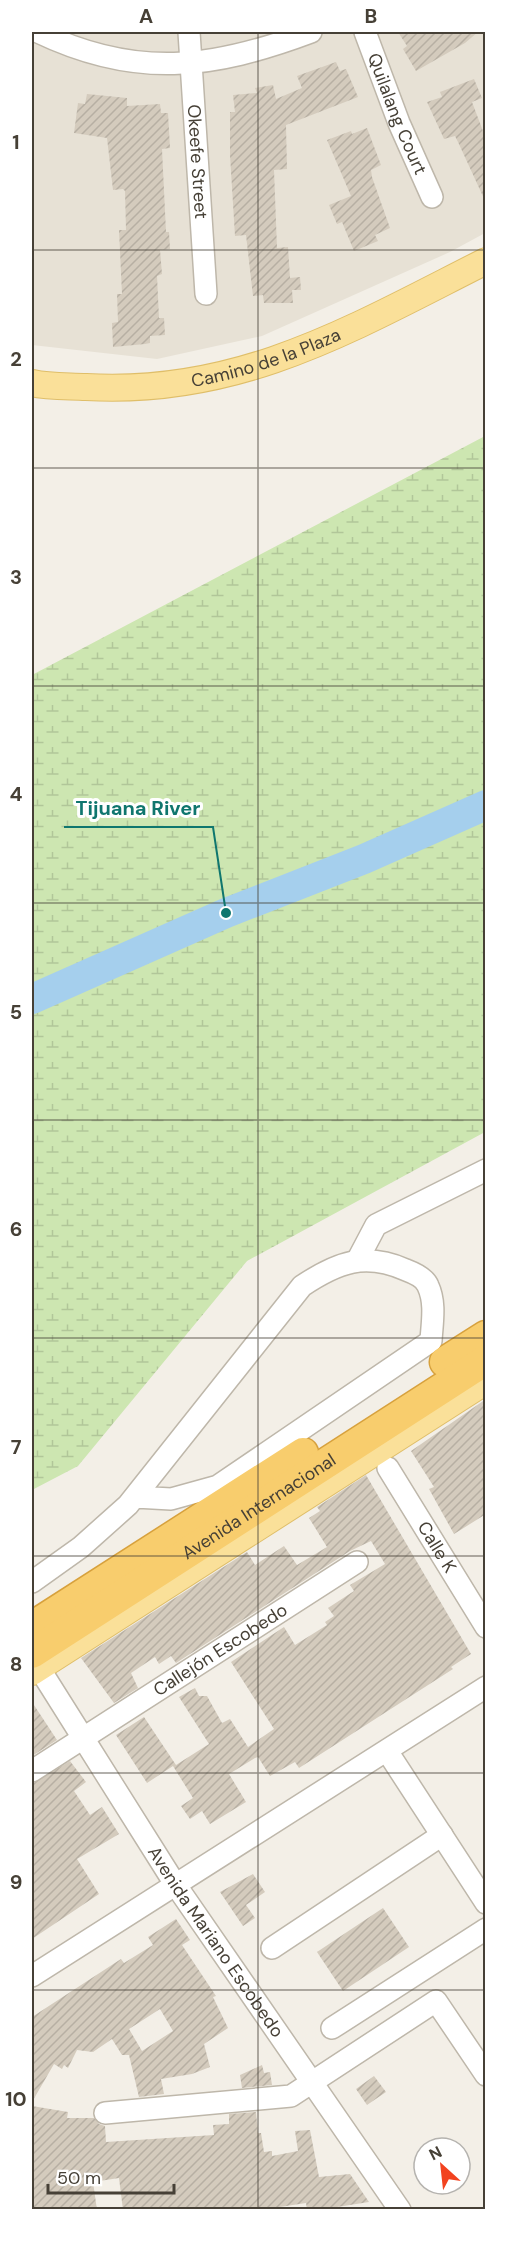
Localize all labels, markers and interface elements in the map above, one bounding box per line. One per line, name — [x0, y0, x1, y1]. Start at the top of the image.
text: A — [139, 3, 153, 29]
text: B — [365, 3, 377, 29]
street label: Quilalang Court — [362, 50, 433, 178]
street label: Okeefe Street — [182, 104, 213, 220]
text: 1 — [12, 129, 20, 155]
street label: Camino de la Plaza — [189, 323, 344, 393]
text: 2 — [10, 346, 22, 372]
text: 3 — [10, 564, 22, 590]
text: 4 — [10, 781, 23, 807]
callout: Tijuana River — [64, 789, 213, 827]
text: Tijuana River — [76, 795, 200, 821]
text: 5 — [10, 999, 22, 1025]
text: 6 — [10, 1216, 22, 1242]
text: 7 — [11, 1434, 22, 1460]
street label: Avenida Internacional — [177, 1448, 340, 1565]
street label: Calle K — [412, 1517, 462, 1578]
street label: Callejón Escobedo — [149, 1598, 292, 1702]
text: 8 — [10, 1651, 22, 1677]
street label: Avenida Mariano Escobedo — [142, 1842, 289, 2042]
text: 9 — [10, 1869, 22, 1895]
text: 10 — [5, 2086, 27, 2112]
north arrow — [412, 2136, 472, 2196]
text: N — [425, 2141, 445, 2165]
scale bar — [48, 2157, 174, 2195]
text: 50 m — [57, 2166, 101, 2190]

